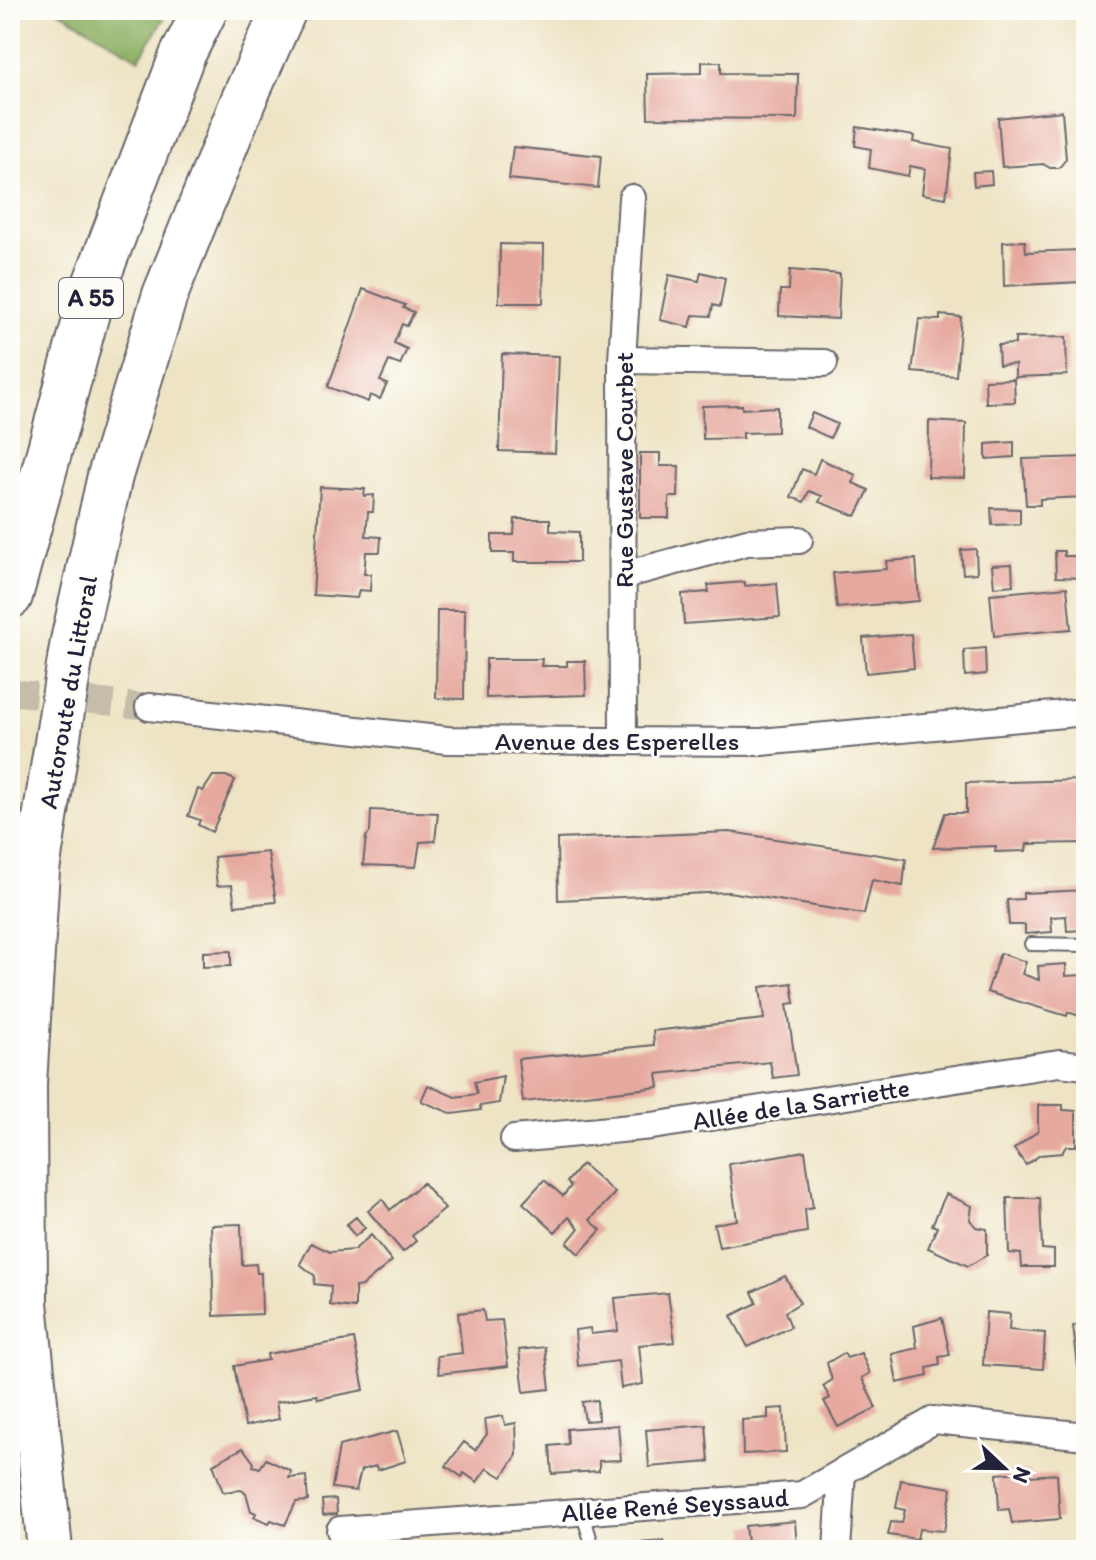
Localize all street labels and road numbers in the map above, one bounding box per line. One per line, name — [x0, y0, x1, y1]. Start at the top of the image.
road number: A 55 — [59, 278, 123, 318]
street label: Rue Gustave Courbet — [608, 352, 640, 588]
street label: Autoroute du Littoral — [32, 573, 104, 811]
street label: Avenue des Esperelles — [495, 725, 739, 757]
street label: Allée de la Sarriette — [690, 1071, 912, 1137]
street label: Allée René Seyssaud — [560, 1481, 790, 1529]

